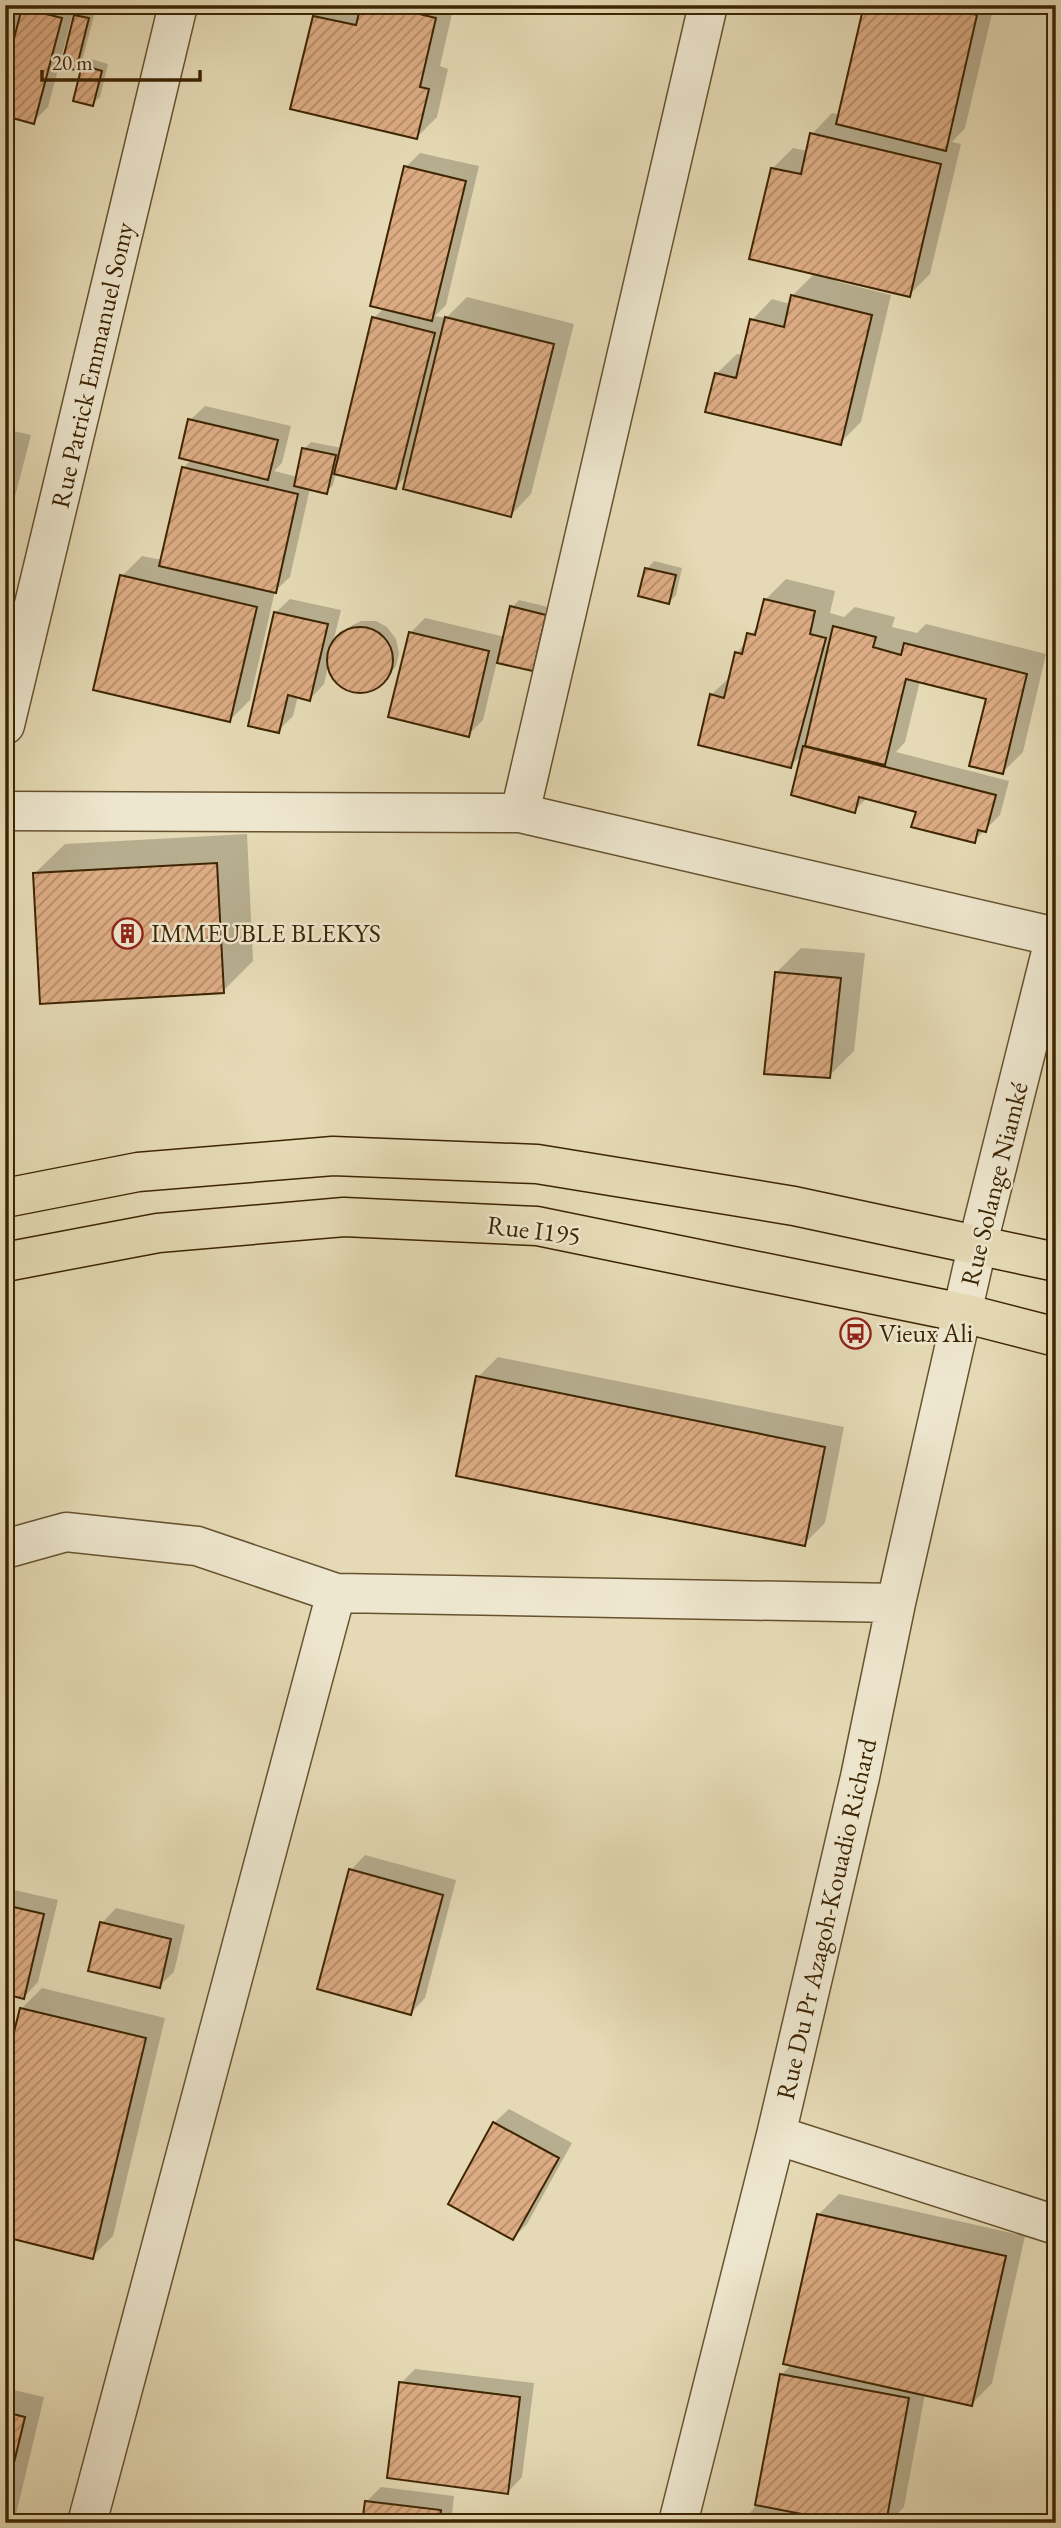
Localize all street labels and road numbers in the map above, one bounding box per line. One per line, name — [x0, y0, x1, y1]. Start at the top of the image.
street label: Rue Patrick Emmanuel Somy — [43, 218, 142, 511]
street label: Rue Solange Niamké — [952, 1078, 1036, 1290]
street label: Rue I195 — [485, 1207, 583, 1253]
street label: Rue Du Pr Azagoh-Kouadio Richard — [768, 1734, 884, 2103]

